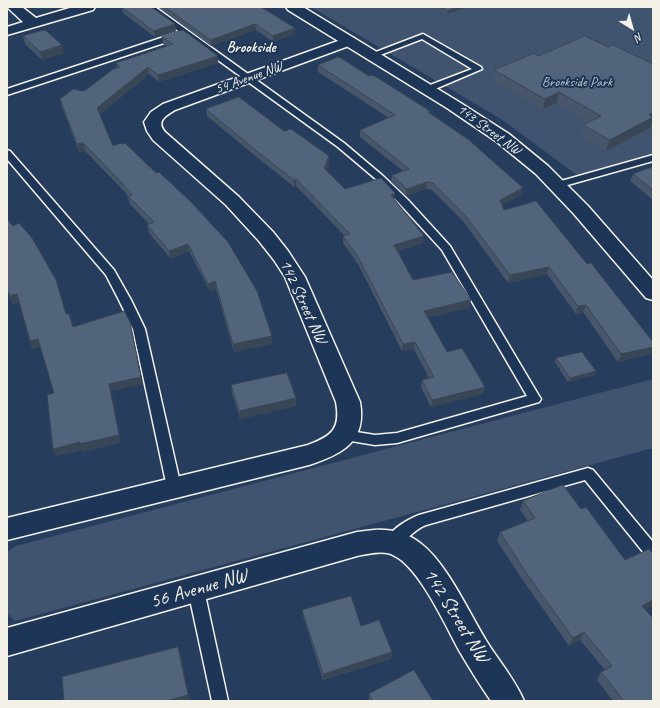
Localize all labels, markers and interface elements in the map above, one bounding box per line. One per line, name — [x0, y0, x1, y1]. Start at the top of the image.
north arrow — [612, 8, 652, 48]
text: N — [632, 30, 646, 45]
district label: Brookside — [227, 39, 275, 57]
street label: 54 Avenue NW — [213, 58, 285, 98]
park label: Brookside Park — [542, 74, 612, 90]
street label: 143 Street NW — [454, 101, 524, 159]
street label: 142 Street NW — [275, 257, 331, 347]
street label: 56 Avenue NW — [148, 564, 250, 614]
street label: 142 Street NW — [418, 564, 494, 668]

